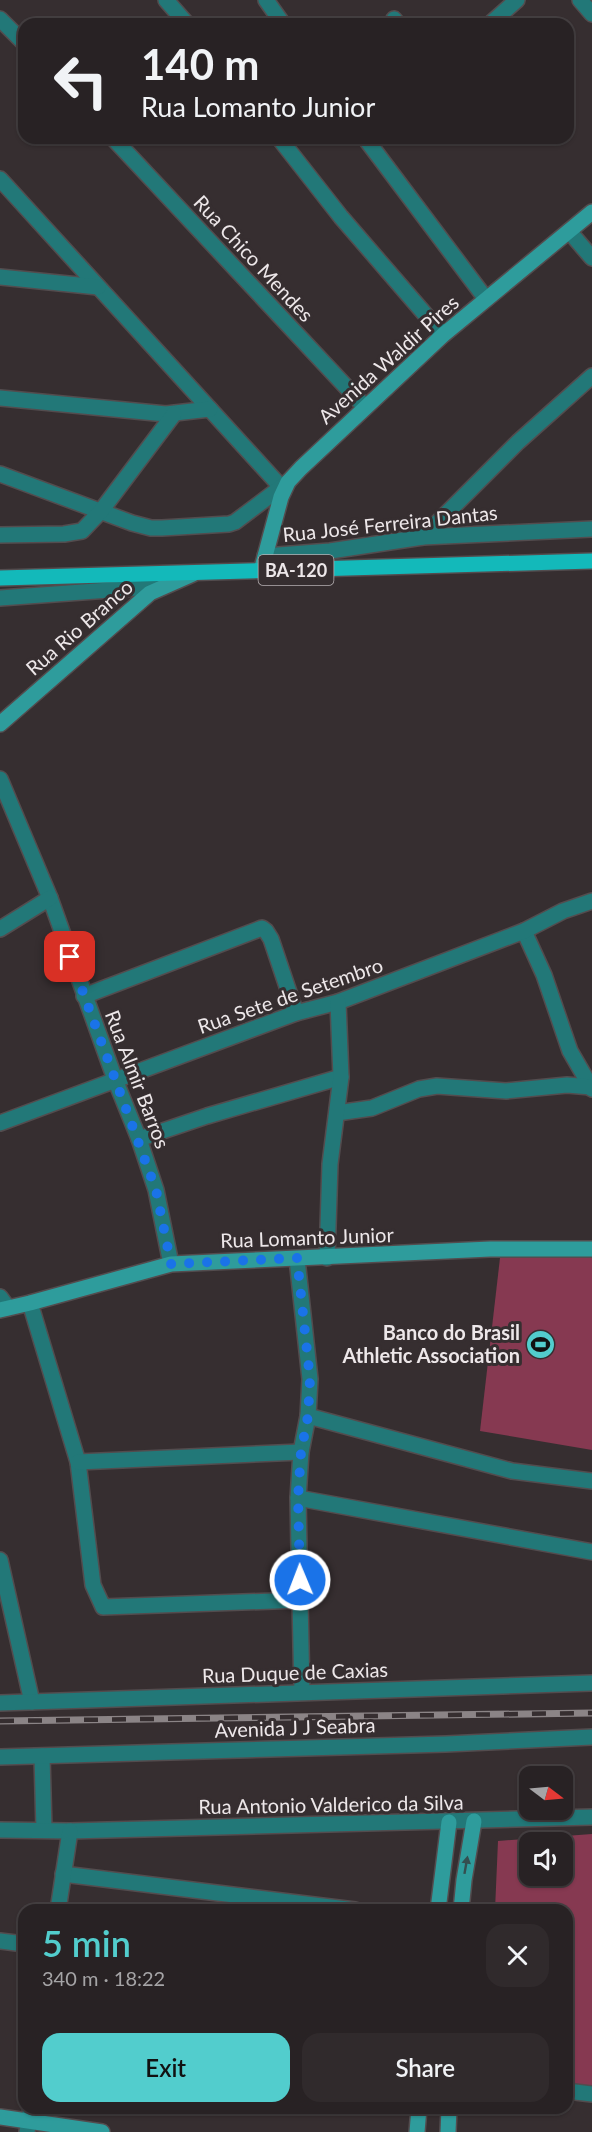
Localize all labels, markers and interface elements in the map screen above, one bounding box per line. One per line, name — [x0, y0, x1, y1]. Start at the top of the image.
text: 140 m — [141, 39, 259, 89]
icon: left — [42, 42, 120, 120]
text: Rua Lomanto Junior — [141, 90, 375, 123]
street label: Rua Chico Mendes — [189, 190, 319, 326]
street label: Avenida Waldir Pires — [313, 290, 463, 428]
street label: Rua José Ferreira Dantas — [281, 500, 499, 546]
road number: BA-120 — [258, 555, 334, 585]
street label: Rua Rio Branco — [21, 574, 137, 680]
pin — [44, 931, 95, 982]
icon: arrive — [53, 940, 86, 973]
street label: Rua Sete de Setembro — [194, 952, 386, 1038]
street label: Rua Almir Barros — [101, 1007, 175, 1151]
street label: Rua Lomanto Junior — [220, 1222, 395, 1252]
place label: Banco do Brasil Athletic Association — [341, 1320, 520, 1367]
sports icon: Banco do Brasil Athletic Association — [525, 1328, 557, 1360]
position arrow — [268, 1548, 332, 1612]
street label: Rua Duque de Caxias — [202, 1657, 388, 1687]
street label: Avenida J J Seabra — [214, 1712, 376, 1742]
north arrow — [519, 1766, 573, 1820]
map controls — [519, 1766, 573, 1886]
street label: Rua Antonio Valderico da Silva — [198, 1790, 464, 1818]
button: sound — [519, 1832, 573, 1886]
one-way arrow — [462, 1856, 471, 1875]
text: 5 min — [42, 1921, 131, 1965]
button: close — [486, 1924, 549, 1987]
text: 340 m · 18:22 — [42, 1966, 165, 1990]
button: Exit — [42, 2033, 290, 2102]
button: Share — [302, 2033, 549, 2102]

